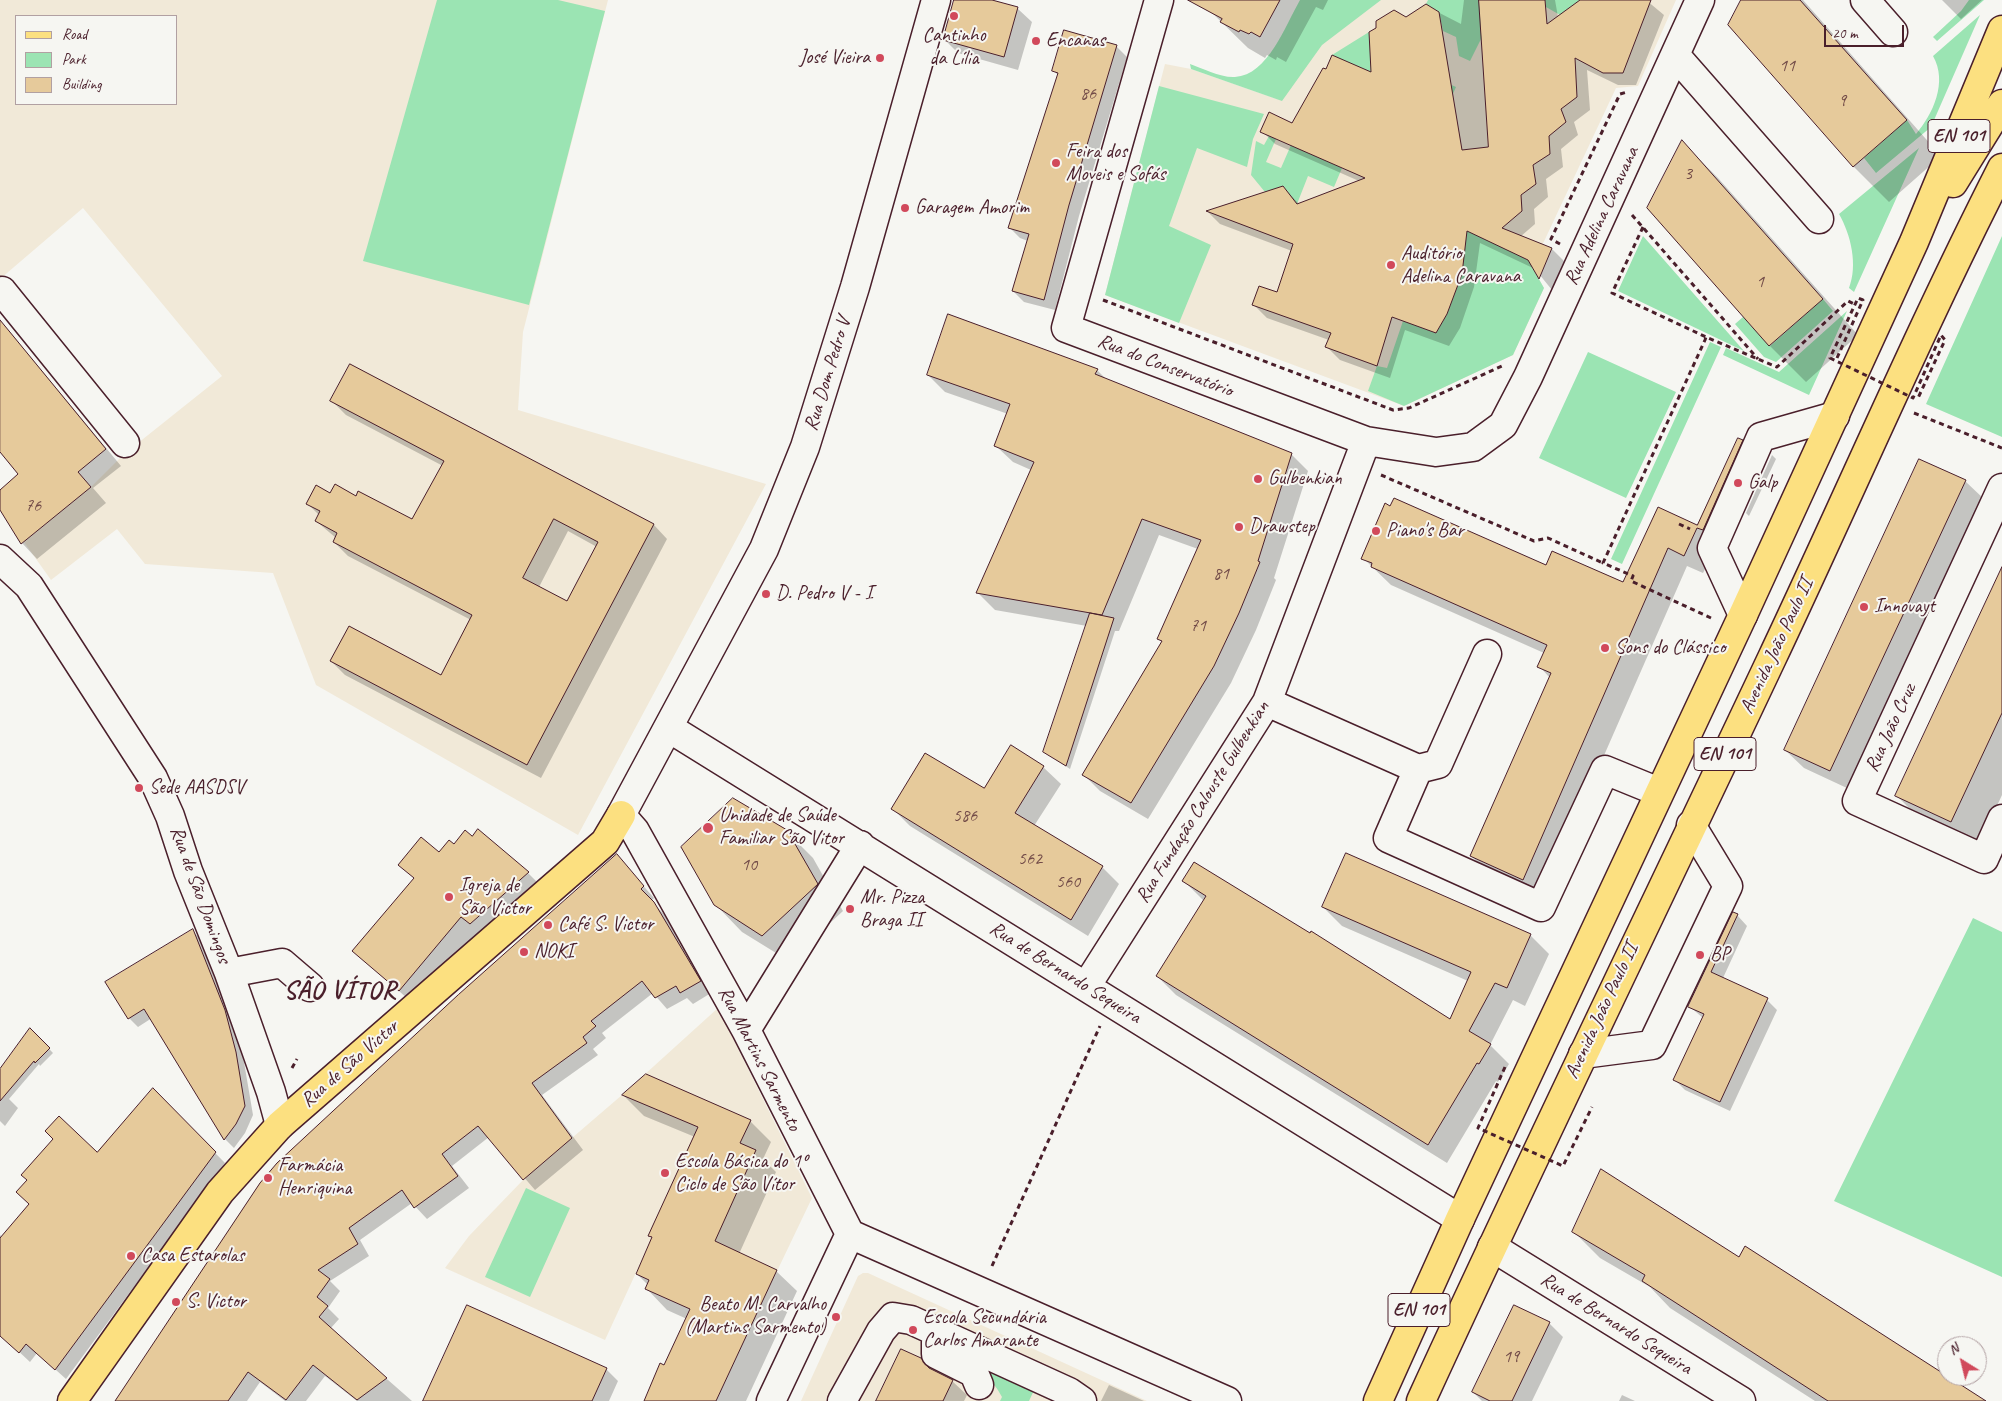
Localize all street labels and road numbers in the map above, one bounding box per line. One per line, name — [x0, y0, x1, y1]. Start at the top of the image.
road number: EN 101 — [1928, 120, 1990, 152]
street label: Rua Adelina Caravana — [1559, 143, 1645, 289]
street label: Rua Dom Pedro V — [799, 314, 857, 434]
street label: Rua do Conservatório — [1094, 329, 1236, 403]
street label: Avenida João Paulo II — [1735, 574, 1819, 718]
street label: Rua João Cruz — [1860, 680, 1922, 776]
street label: Rua Fundação Calouste Gulbenkian — [1131, 697, 1275, 907]
road number: EN 101 — [1694, 738, 1756, 771]
street label: Rua de São Domingos — [164, 823, 236, 967]
street label: Rua de Bernardo Sequeira — [985, 917, 1145, 1029]
street label: Avenida João Paulo II — [1560, 939, 1644, 1083]
street label: Rua Martins Sarmento — [712, 983, 806, 1135]
street label: Rua de São Victor — [296, 1015, 404, 1113]
street label: Rua de Bernardo Sequeira — [1536, 1268, 1696, 1380]
road number: EN 101 — [1388, 1294, 1450, 1326]

